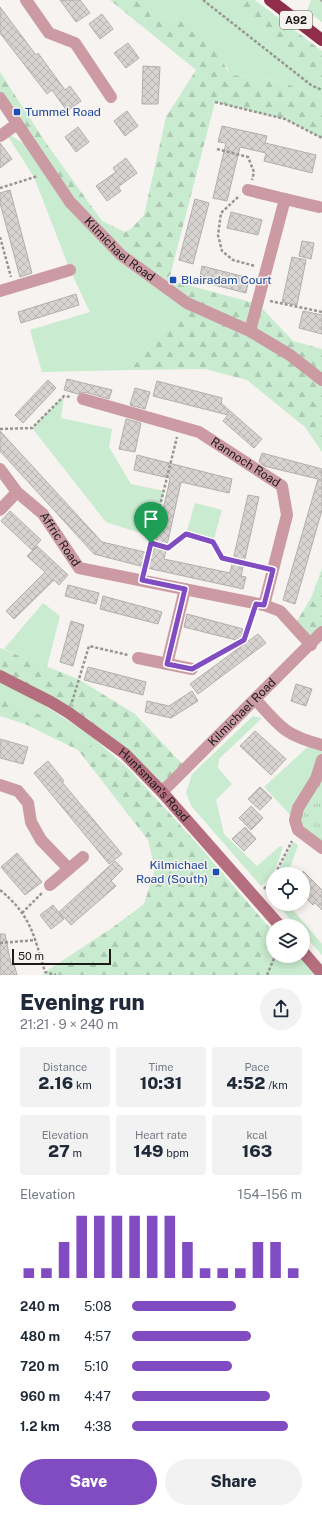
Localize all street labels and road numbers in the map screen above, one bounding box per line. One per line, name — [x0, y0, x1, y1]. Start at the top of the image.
road number: A92 — [280, 11, 312, 29]
street label: Kilmichael Road — [81, 214, 158, 284]
street label: Rannoch Road — [208, 435, 283, 490]
street label: Affric Road — [37, 509, 83, 569]
street label: Kilmichael Road — [205, 675, 279, 749]
street label: Huntsman's Road — [116, 745, 192, 825]

